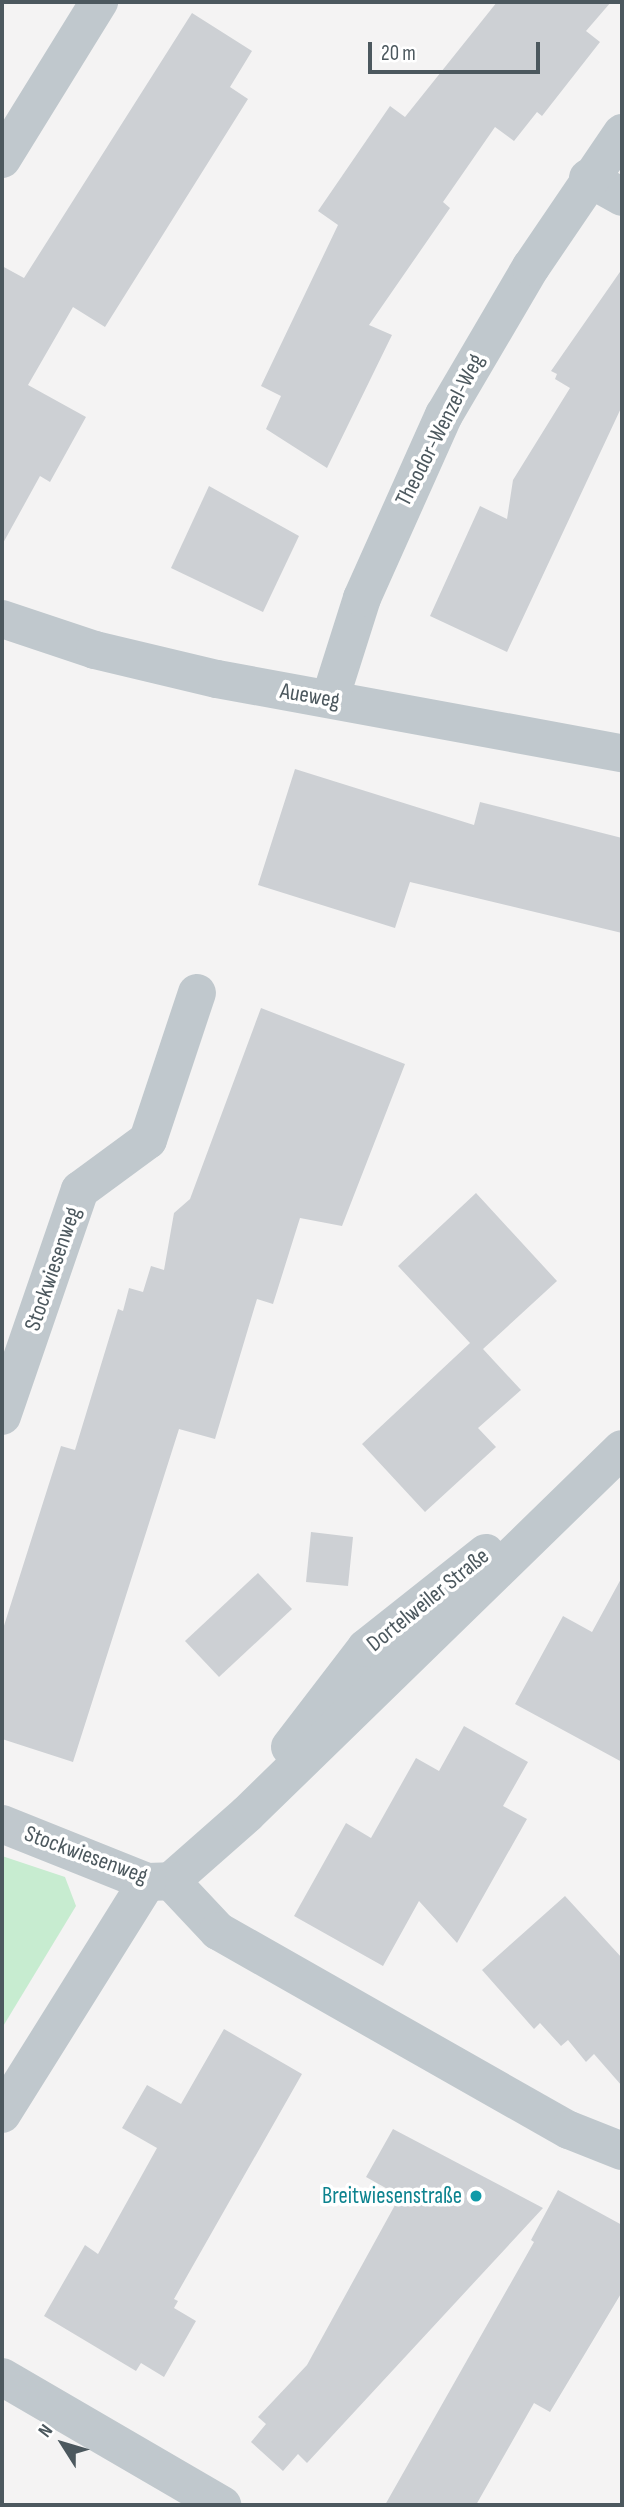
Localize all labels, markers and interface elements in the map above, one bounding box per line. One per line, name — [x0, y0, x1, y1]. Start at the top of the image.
scale bar — [372, 28, 544, 72]
text: 20 m — [381, 41, 416, 66]
street label: Theodor-Wenzel-Weg — [390, 349, 490, 511]
street label: Aueweg — [278, 677, 342, 715]
street label: Stockwiesenweg — [19, 1203, 87, 1335]
street label: Dortelweiler Straße — [361, 1542, 495, 1658]
street label: Stockwiesenweg — [21, 1820, 151, 1890]
place label: Breitwiesenstraße — [322, 2182, 462, 2210]
marker: Breitwiesenstraße — [468, 2188, 484, 2204]
north arrow — [28, 2409, 98, 2479]
text: N — [34, 2420, 58, 2442]

